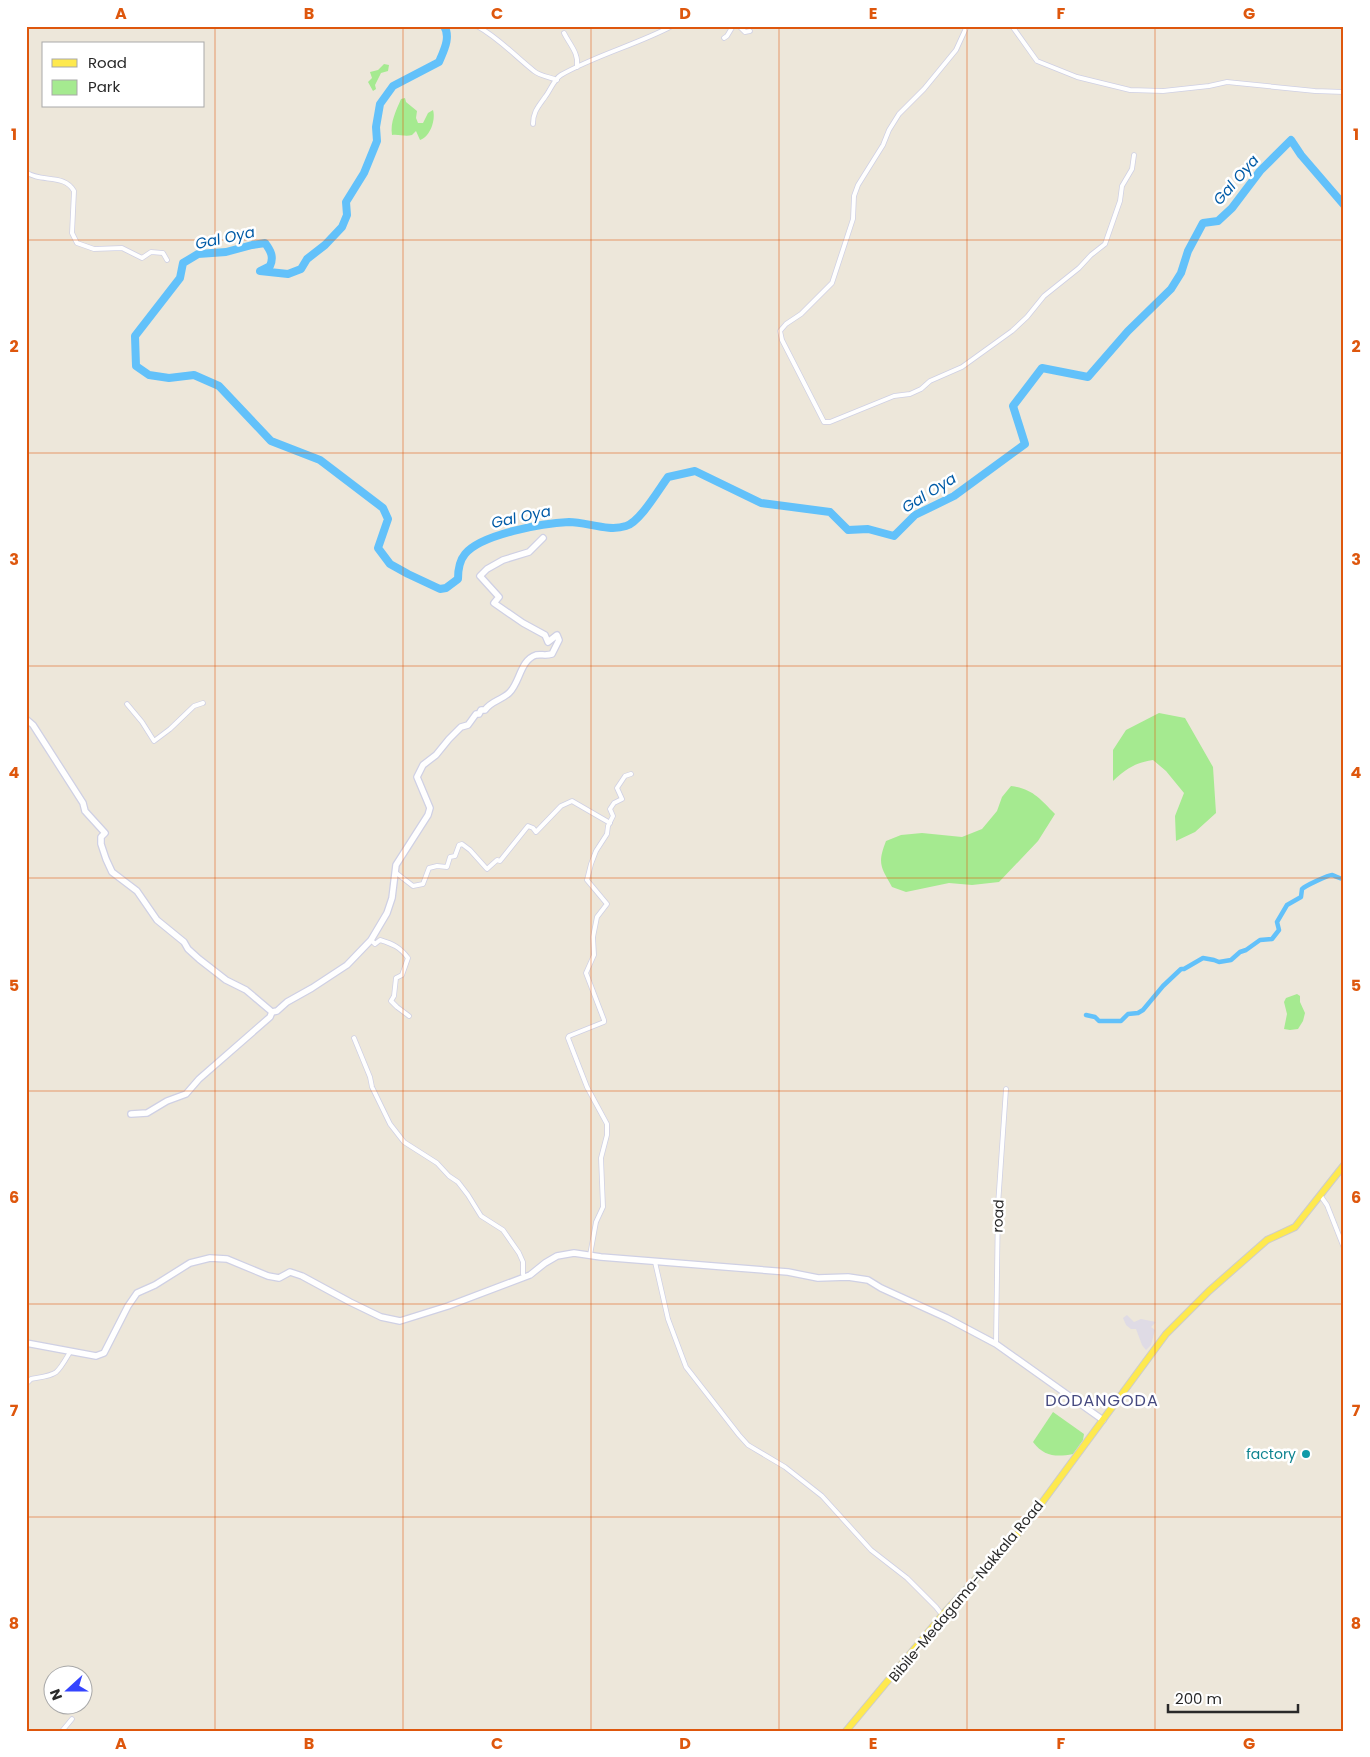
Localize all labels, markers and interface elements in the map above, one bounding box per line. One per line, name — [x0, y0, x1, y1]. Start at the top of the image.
text: A — [115, 2, 127, 25]
text: B — [304, 2, 314, 25]
text: C — [491, 2, 503, 25]
text: D — [679, 2, 691, 25]
text: E — [869, 2, 877, 25]
text: F — [1057, 2, 1066, 25]
text: G — [1243, 2, 1255, 25]
legend — [42, 42, 205, 108]
text: Road — [88, 52, 127, 73]
text: Park — [88, 76, 120, 97]
text: 1 — [11, 123, 17, 146]
text: 1 — [1353, 123, 1359, 146]
water label: Gal Oya — [1208, 150, 1263, 209]
water label: Gal Oya — [193, 221, 257, 254]
text: 2 — [9, 335, 19, 358]
text: 2 — [1351, 335, 1361, 358]
water label: Gal Oya — [898, 468, 960, 517]
water label: Gal Oya — [489, 500, 553, 533]
text: 3 — [9, 548, 19, 571]
text: 3 — [1351, 548, 1361, 571]
text: 4 — [9, 761, 20, 784]
text: 4 — [1351, 761, 1362, 784]
text: 5 — [9, 974, 19, 997]
text: 5 — [1351, 974, 1361, 997]
text: 6 — [9, 1186, 19, 1209]
text: 6 — [1351, 1186, 1361, 1209]
street label: road — [987, 1199, 1009, 1233]
district label: DODANGODA — [1045, 1389, 1159, 1412]
text: 7 — [10, 1399, 19, 1422]
text: 7 — [1352, 1399, 1361, 1422]
place label: factory — [1246, 1444, 1296, 1464]
marker: factory — [1300, 1448, 1312, 1460]
street label: Bibile-Medagama-Nakkala Road — [884, 1496, 1048, 1686]
text: 8 — [9, 1612, 19, 1635]
text: 8 — [1351, 1612, 1361, 1635]
north arrow — [42, 1664, 92, 1714]
scale bar — [1168, 1682, 1298, 1714]
text: N — [45, 1686, 67, 1703]
text: 200 m — [1175, 1688, 1222, 1709]
text: A — [115, 1732, 127, 1755]
text: B — [304, 1732, 314, 1755]
text: C — [491, 1732, 503, 1755]
text: D — [679, 1732, 691, 1755]
text: E — [869, 1732, 877, 1755]
text: F — [1057, 1732, 1066, 1755]
text: G — [1243, 1732, 1255, 1755]

